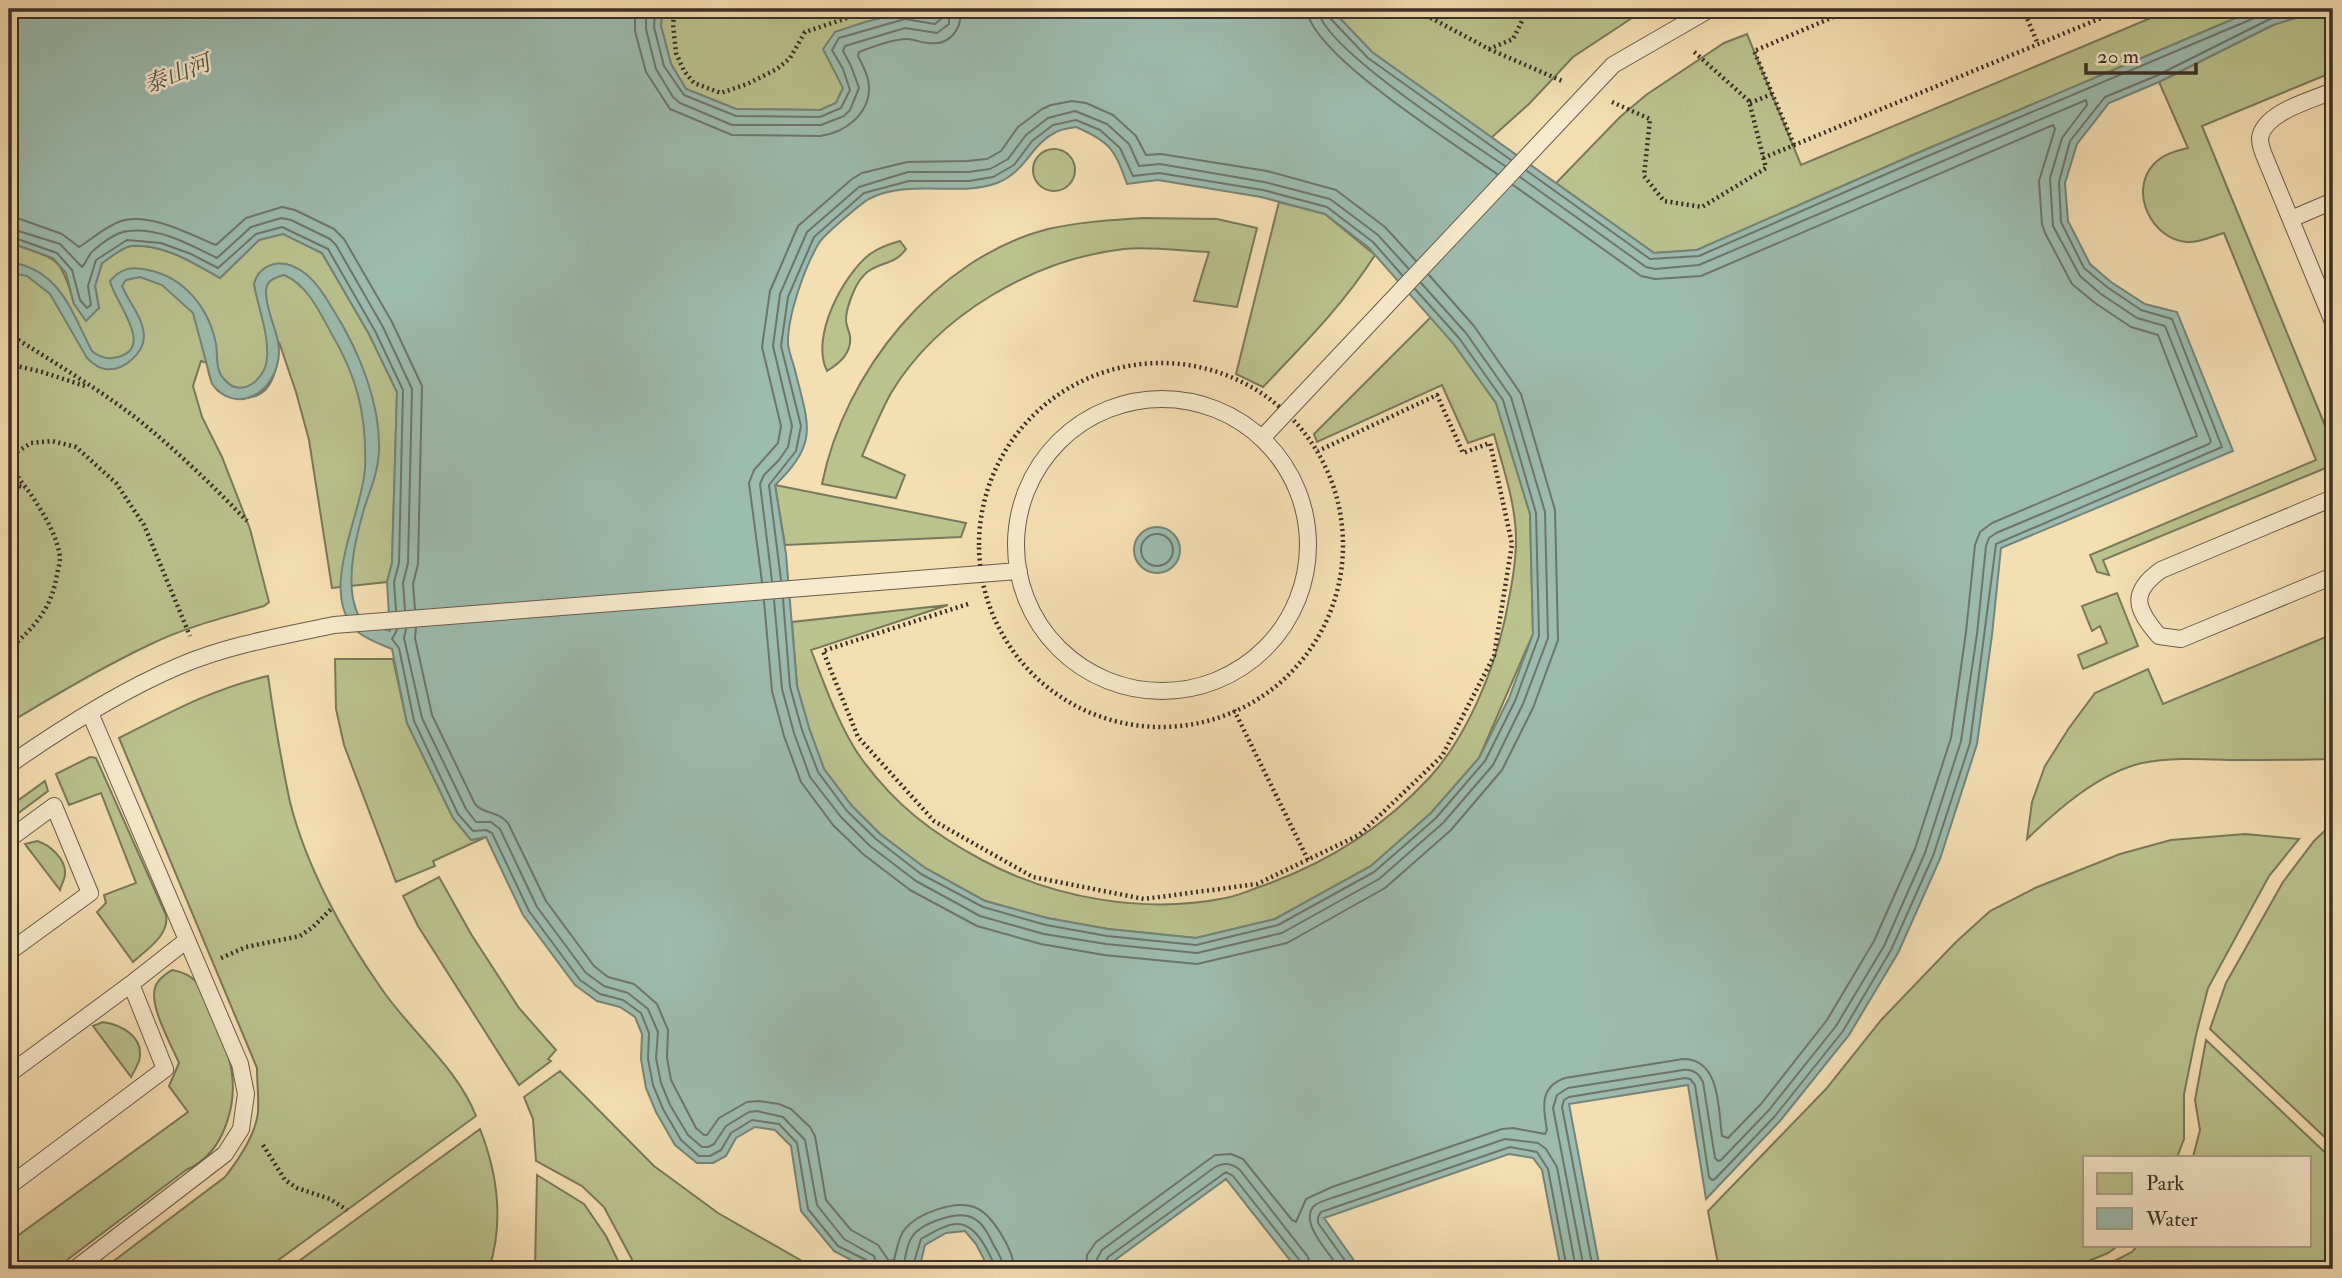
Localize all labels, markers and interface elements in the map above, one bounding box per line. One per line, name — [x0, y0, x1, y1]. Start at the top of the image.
scale bar — [2086, 32, 2197, 76]
text: 20 m — [2097, 43, 2139, 70]
water label: 泰山河 — [140, 47, 218, 100]
legend — [2083, 1156, 2310, 1246]
text: Park — [2146, 1170, 2184, 1197]
text: Water — [2145, 1206, 2198, 1233]

